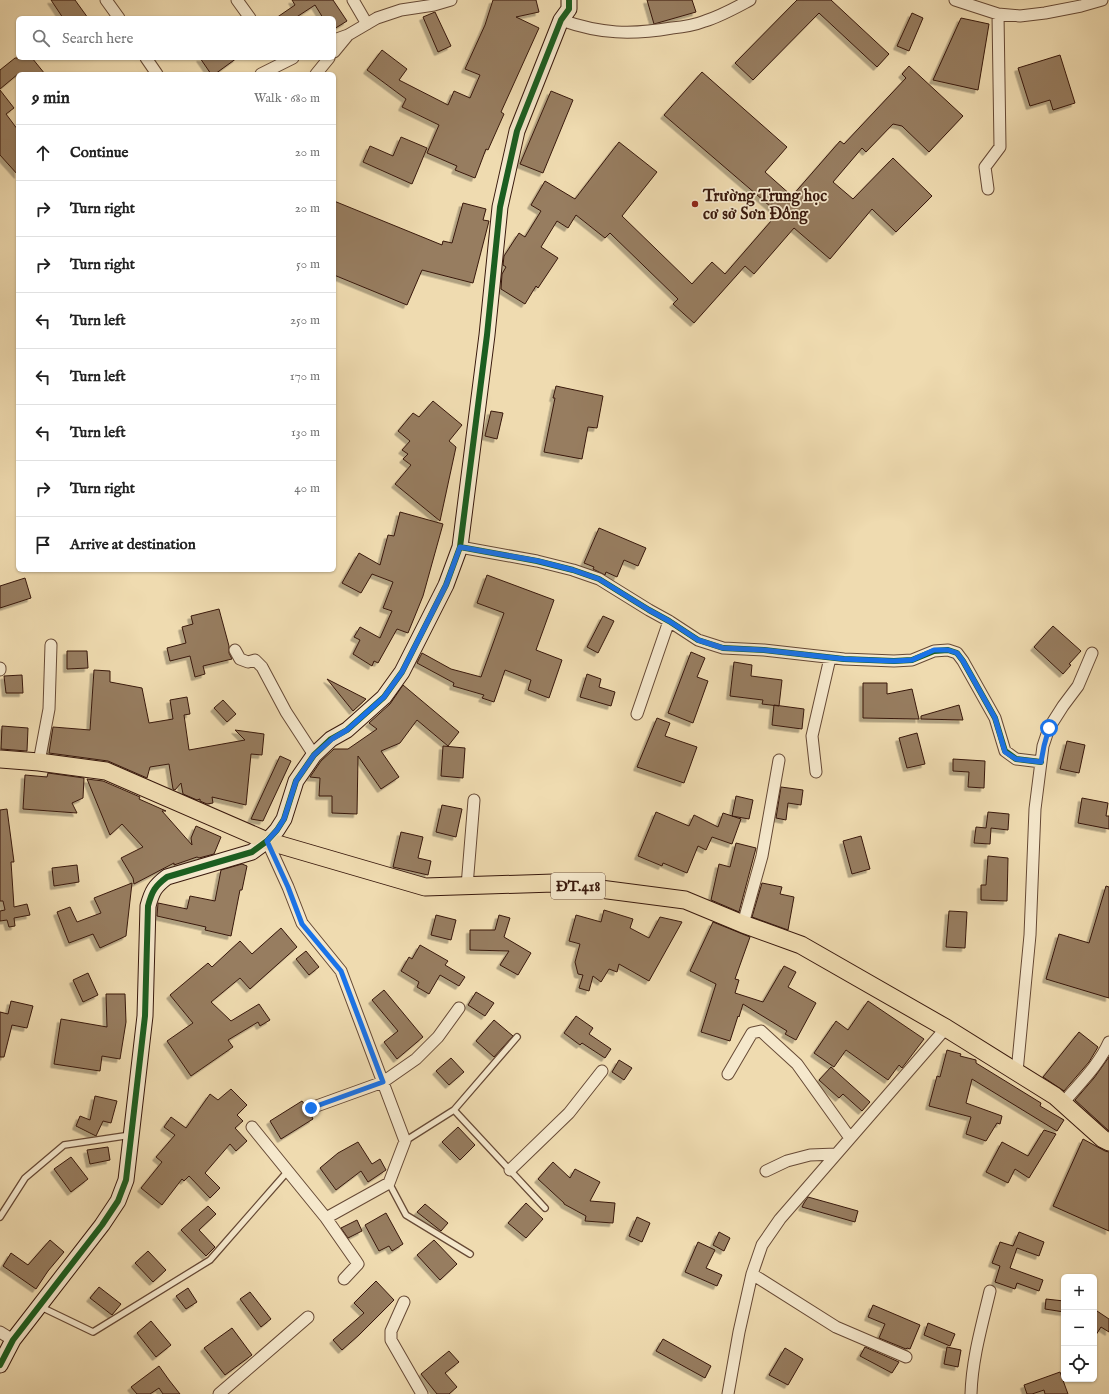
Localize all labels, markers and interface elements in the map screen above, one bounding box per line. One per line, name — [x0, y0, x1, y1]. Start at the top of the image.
search box — [16, 16, 336, 60]
icon: search — [30, 27, 52, 49]
text: Search here — [62, 29, 133, 48]
text: 9 min — [32, 88, 70, 109]
text: Walk · 680 m — [254, 90, 320, 107]
icon: ahead — [32, 142, 54, 164]
text: Continue — [70, 143, 128, 162]
text: 20 m — [295, 144, 320, 161]
place label: Trường Trung học cơ sở Sơn Đông — [702, 187, 827, 225]
icon: right — [32, 198, 54, 220]
text: Turn right — [70, 199, 135, 218]
marker: Trường Trung học cơ sở Sơn Đông — [690, 199, 700, 209]
text: 20 m — [295, 200, 320, 217]
icon: right — [32, 254, 54, 276]
text: Turn right — [70, 255, 135, 274]
text: 50 m — [296, 256, 320, 273]
icon: left — [32, 310, 54, 332]
text: Turn left — [70, 311, 126, 330]
text: 250 m — [290, 312, 320, 329]
icon: left — [32, 366, 54, 388]
text: Turn left — [70, 367, 126, 386]
text: 170 m — [290, 368, 320, 385]
icon: left — [32, 422, 54, 444]
text: Turn left — [70, 423, 126, 442]
text: 130 m — [291, 424, 320, 441]
icon: right — [32, 478, 54, 500]
text: Turn right — [70, 479, 135, 498]
text: 40 m — [294, 480, 320, 497]
icon: arrive — [32, 534, 54, 556]
text: Arrive at destination — [70, 535, 196, 554]
route start — [1040, 719, 1058, 737]
road number: ĐT.418 — [551, 873, 605, 899]
route end — [302, 1099, 320, 1117]
map controls — [1061, 1274, 1097, 1382]
button: + — [1061, 1274, 1097, 1310]
button: − — [1061, 1310, 1097, 1346]
button: locate — [1061, 1346, 1097, 1382]

